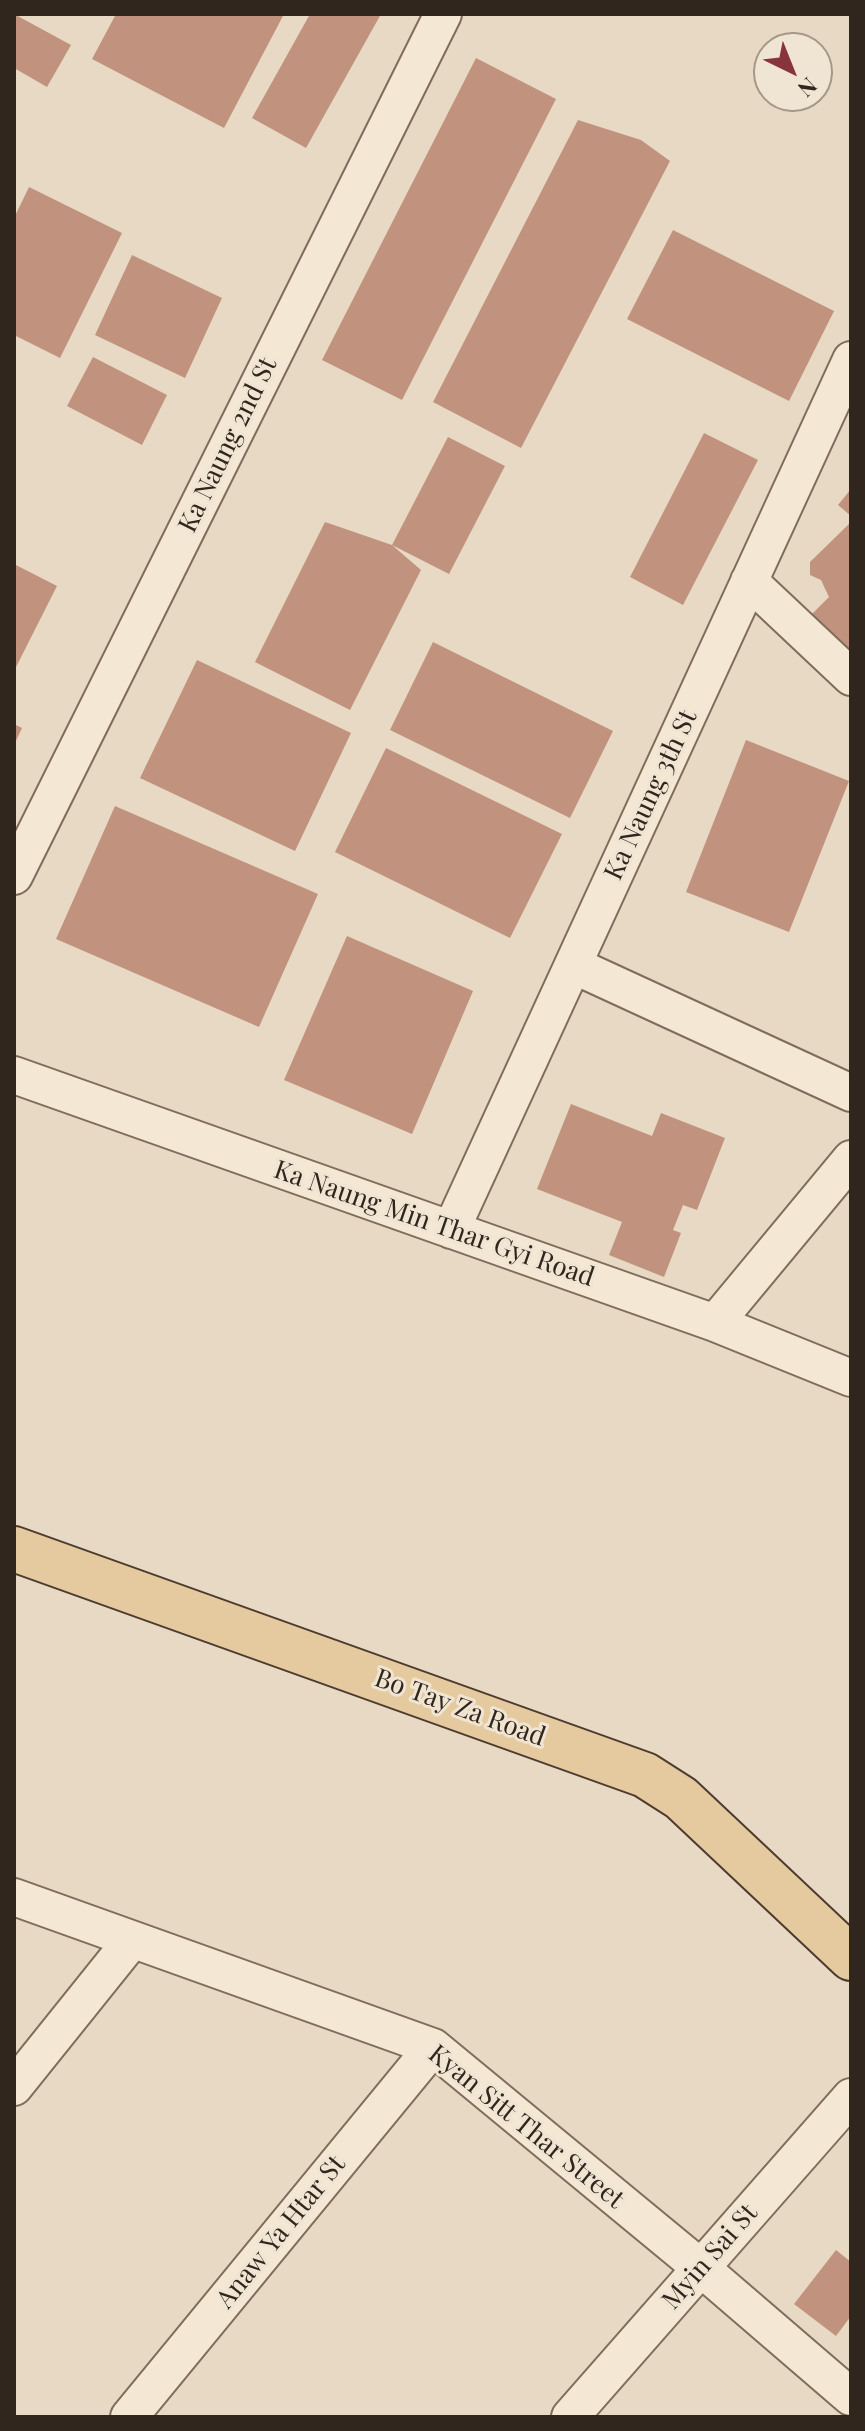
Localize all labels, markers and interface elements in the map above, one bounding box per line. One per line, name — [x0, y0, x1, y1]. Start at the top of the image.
north arrow — [753, 32, 833, 112]
text: N — [792, 72, 824, 104]
street label: Ka Naung 2nd St — [172, 353, 284, 537]
street label: Ka Naung 3th St — [598, 705, 704, 885]
street label: Ka Naung Min Thar Gyi Road — [270, 1154, 598, 1294]
street label: Bo Tay Za Road — [371, 1663, 549, 1753]
street label: Kyan Sitt Thar Street — [422, 2039, 630, 2215]
street label: Anaw Ya Htar St — [210, 2149, 352, 2315]
street label: Myin Sai St — [656, 2198, 764, 2316]

